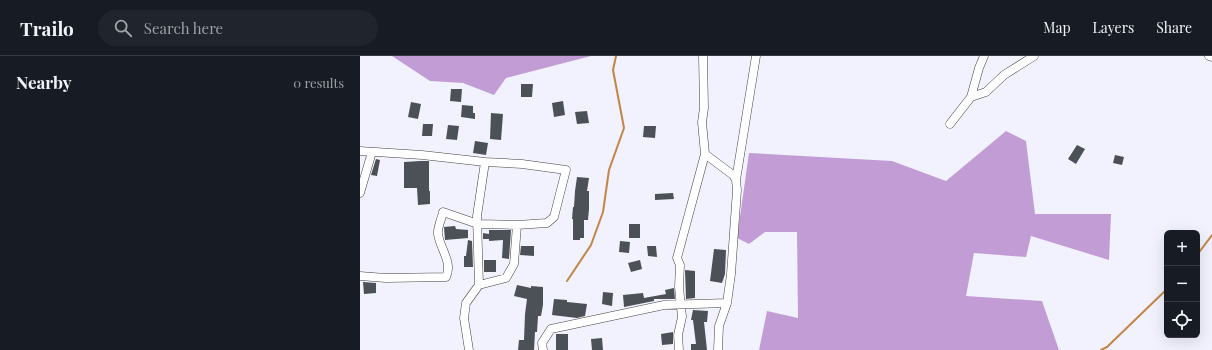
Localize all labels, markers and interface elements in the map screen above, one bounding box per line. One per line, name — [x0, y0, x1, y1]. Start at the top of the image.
search box — [98, 10, 378, 46]
text: Trailo — [20, 15, 74, 41]
icon: search — [112, 17, 134, 39]
text: Search here — [144, 18, 223, 38]
text: Map — [1043, 18, 1071, 37]
text: Layers — [1093, 18, 1134, 37]
text: Share — [1156, 18, 1192, 37]
text: Nearby — [16, 71, 71, 93]
text: 0 results — [293, 74, 344, 91]
map controls — [1164, 230, 1200, 338]
button: + — [1164, 230, 1200, 266]
button: − — [1164, 266, 1200, 302]
button: locate — [1164, 302, 1200, 338]

